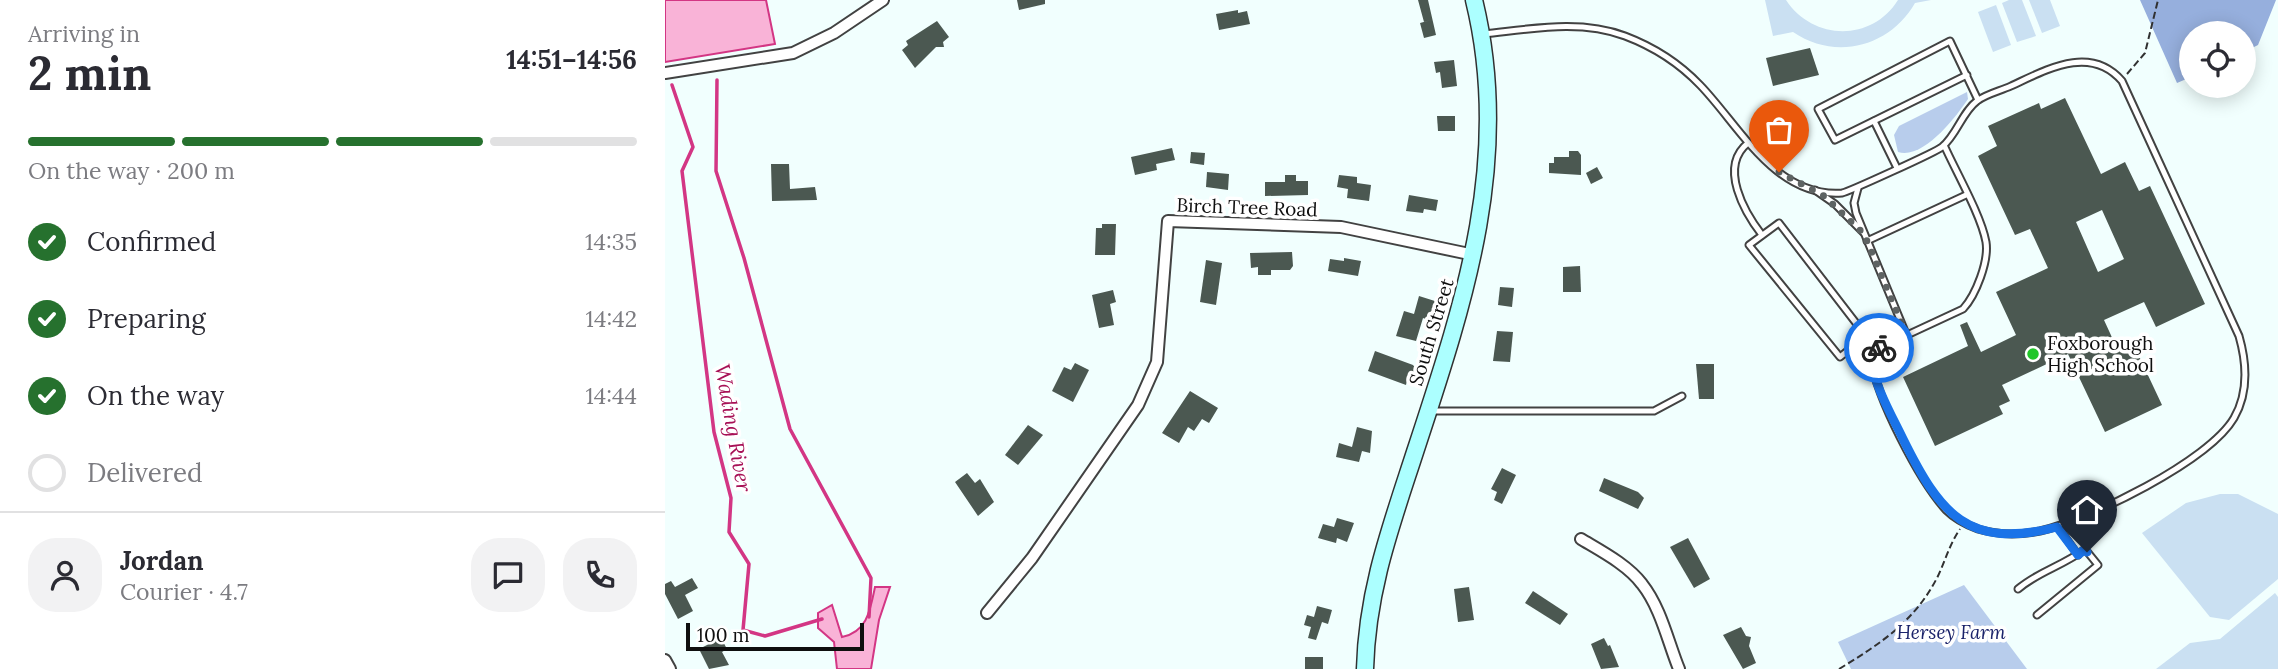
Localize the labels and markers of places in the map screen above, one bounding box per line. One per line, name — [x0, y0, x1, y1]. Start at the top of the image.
pin — [1749, 100, 1809, 172]
place label: Foxborough High School — [2047, 331, 2154, 377]
marker: Foxborough High School — [2025, 346, 2041, 362]
pin — [2057, 480, 2117, 552]

